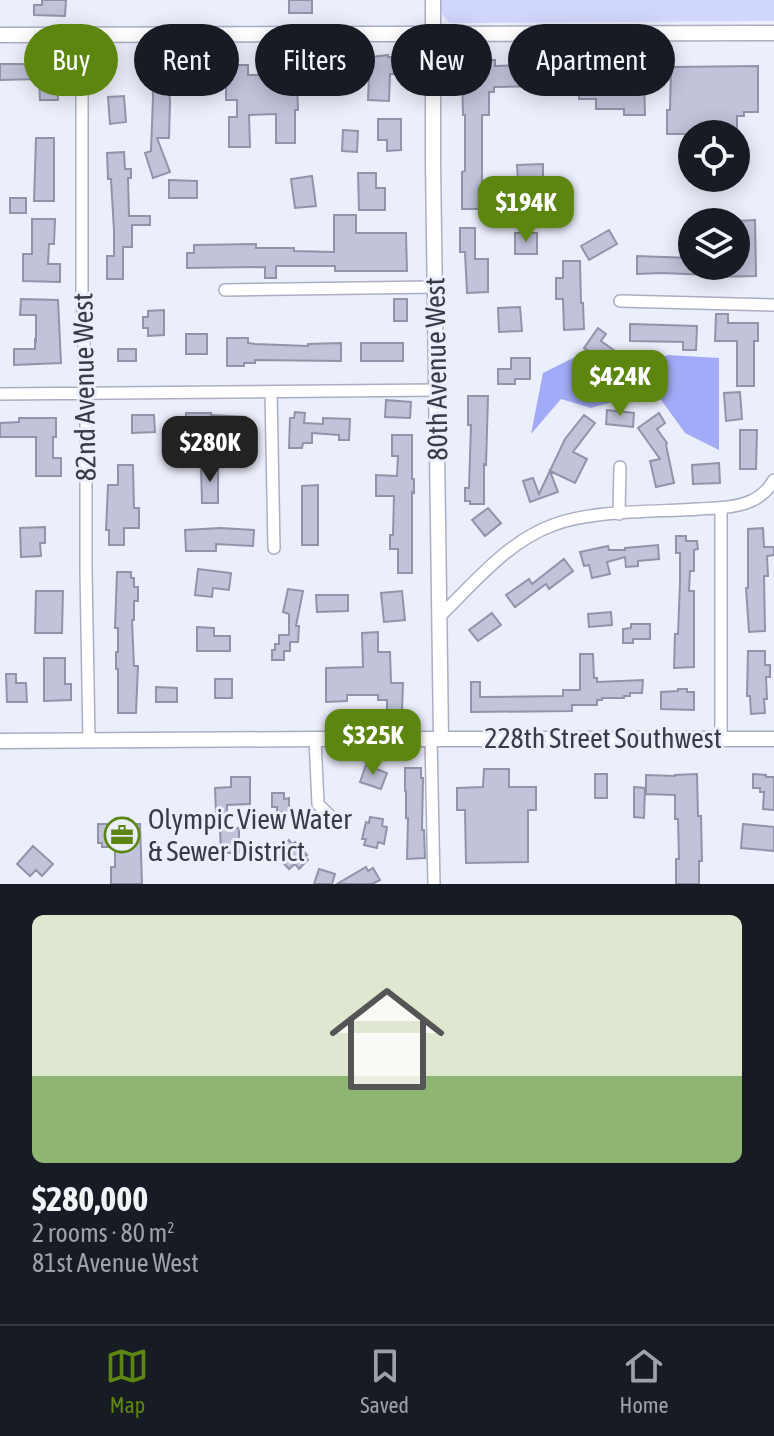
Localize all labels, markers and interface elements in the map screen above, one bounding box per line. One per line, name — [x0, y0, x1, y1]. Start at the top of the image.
chip: Buy — [24, 24, 118, 96]
chip: Rent — [134, 24, 239, 96]
chip: Filters — [255, 24, 375, 96]
chip: New — [391, 24, 492, 96]
chip: Apartment — [508, 24, 675, 96]
map controls — [678, 120, 750, 280]
button: locate — [678, 120, 750, 192]
pin: $194K — [470, 176, 582, 244]
text: $194K — [496, 187, 556, 217]
button: layers — [678, 208, 750, 280]
street label: 80th Avenue West — [418, 277, 454, 461]
street label: 82nd Avenue West — [66, 292, 102, 482]
pin: $424K — [564, 350, 676, 418]
text: $424K — [590, 361, 650, 391]
pin: $280K — [154, 416, 266, 484]
text: $280K — [180, 427, 240, 457]
pin: $325K — [317, 709, 429, 777]
text: $325K — [343, 720, 403, 750]
street label: 228th Street Southwest — [484, 722, 722, 754]
place label: Olympic View Water & Sewer District — [148, 803, 352, 867]
office icon: Olympic View Water & Sewer District — [103, 816, 141, 854]
icon: home — [315, 967, 459, 1111]
text: $280,000 — [32, 1179, 148, 1218]
text: 2 rooms · 80 m² — [32, 1218, 174, 1248]
text: 81st Avenue West — [32, 1248, 199, 1278]
tab: Map — [105, 1344, 149, 1418]
tab: Saved — [360, 1344, 409, 1418]
tab: Home — [620, 1344, 669, 1418]

